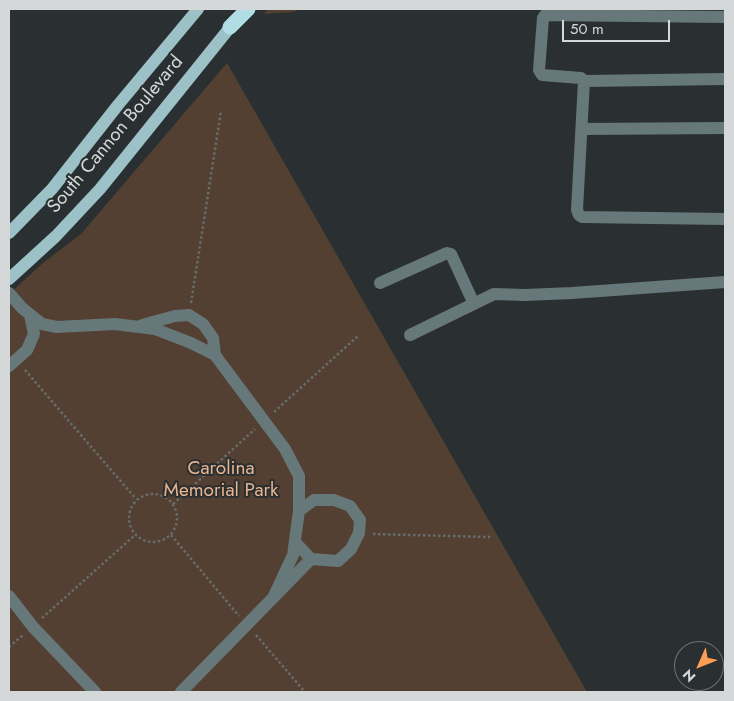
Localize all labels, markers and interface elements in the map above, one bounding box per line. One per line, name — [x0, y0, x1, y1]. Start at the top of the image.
scale bar — [564, 10, 672, 42]
text: 50 m — [570, 18, 604, 40]
street label: South Cannon Boulevard — [43, 52, 189, 218]
park label: Carolina Memorial Park — [164, 458, 278, 502]
north arrow — [674, 641, 724, 691]
text: N — [678, 665, 700, 687]

